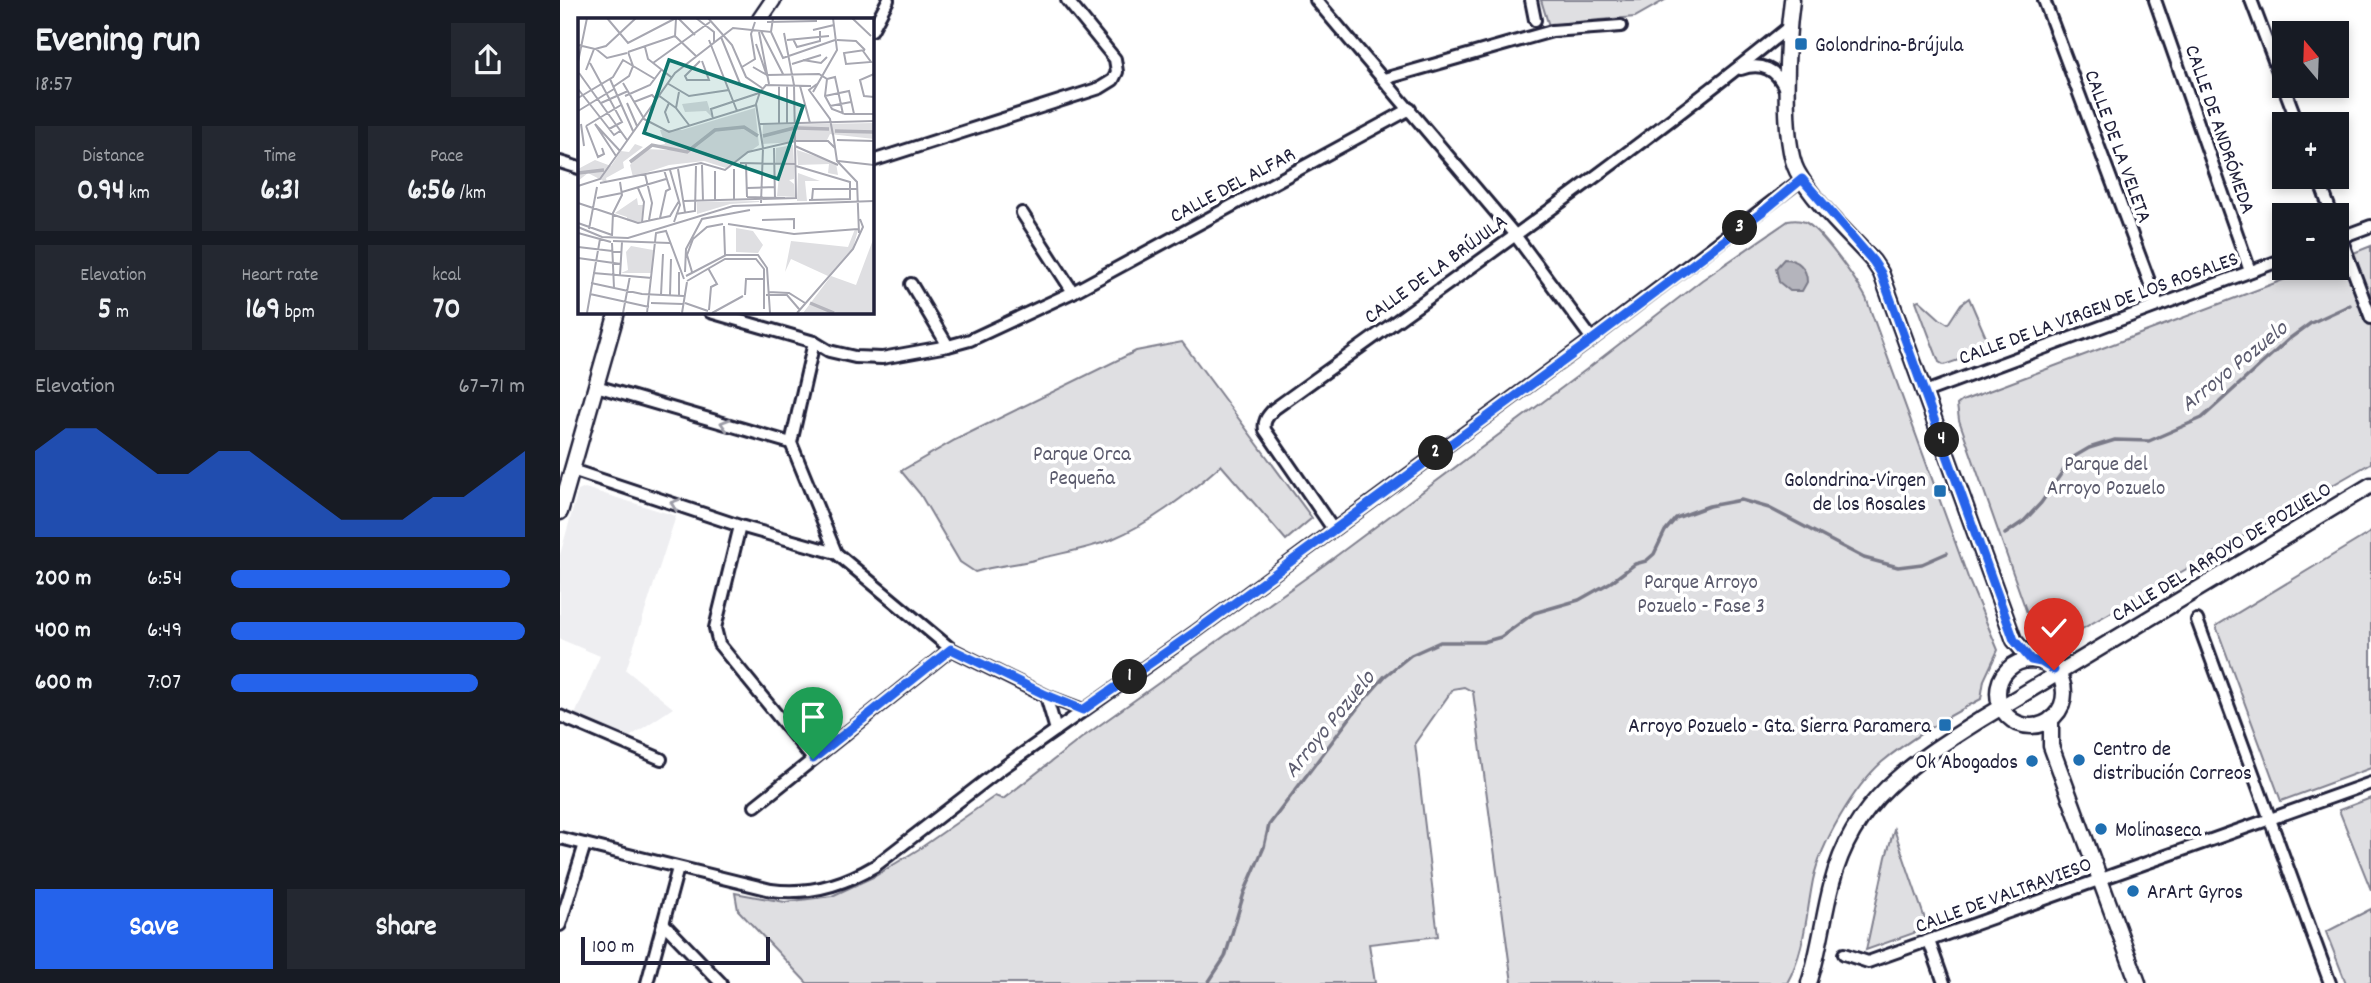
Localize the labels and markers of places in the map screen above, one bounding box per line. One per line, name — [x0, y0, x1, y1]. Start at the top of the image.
place label: Golondrina-Brújula — [1815, 32, 1965, 62]
marker: Golondrina-Brújula — [1793, 36, 1809, 52]
pin: 3 — [1722, 210, 1758, 246]
pin: 4 — [1924, 422, 1960, 458]
pin: 2 — [1418, 435, 1454, 470]
place label: Golondrina-Virgen de los Rosales — [1784, 467, 1926, 521]
marker: Golondrina-Virgen de los Rosales — [1932, 483, 1948, 499]
pin — [2024, 598, 2084, 670]
pin: 1 — [1112, 660, 1148, 694]
pin — [783, 687, 843, 759]
place label: Arroyo Pozuelo - Gta. Sierra Paramera — [1628, 713, 1932, 743]
marker: Arroyo Pozuelo - Gta. Sierra Paramera — [1937, 717, 1953, 733]
place label: Centro de distribución Correos — [2093, 736, 2252, 790]
place label: Ok Abogados — [1916, 749, 2018, 779]
marker: Centro de distribución Correos — [2071, 752, 2087, 768]
marker: Ok Abogados — [2024, 753, 2040, 769]
place label: Molinaseca — [2115, 817, 2203, 847]
marker: Molinaseca — [2093, 821, 2109, 837]
place label: ArArt Gyros — [2147, 879, 2243, 909]
marker: ArArt Gyros — [2125, 883, 2141, 899]

